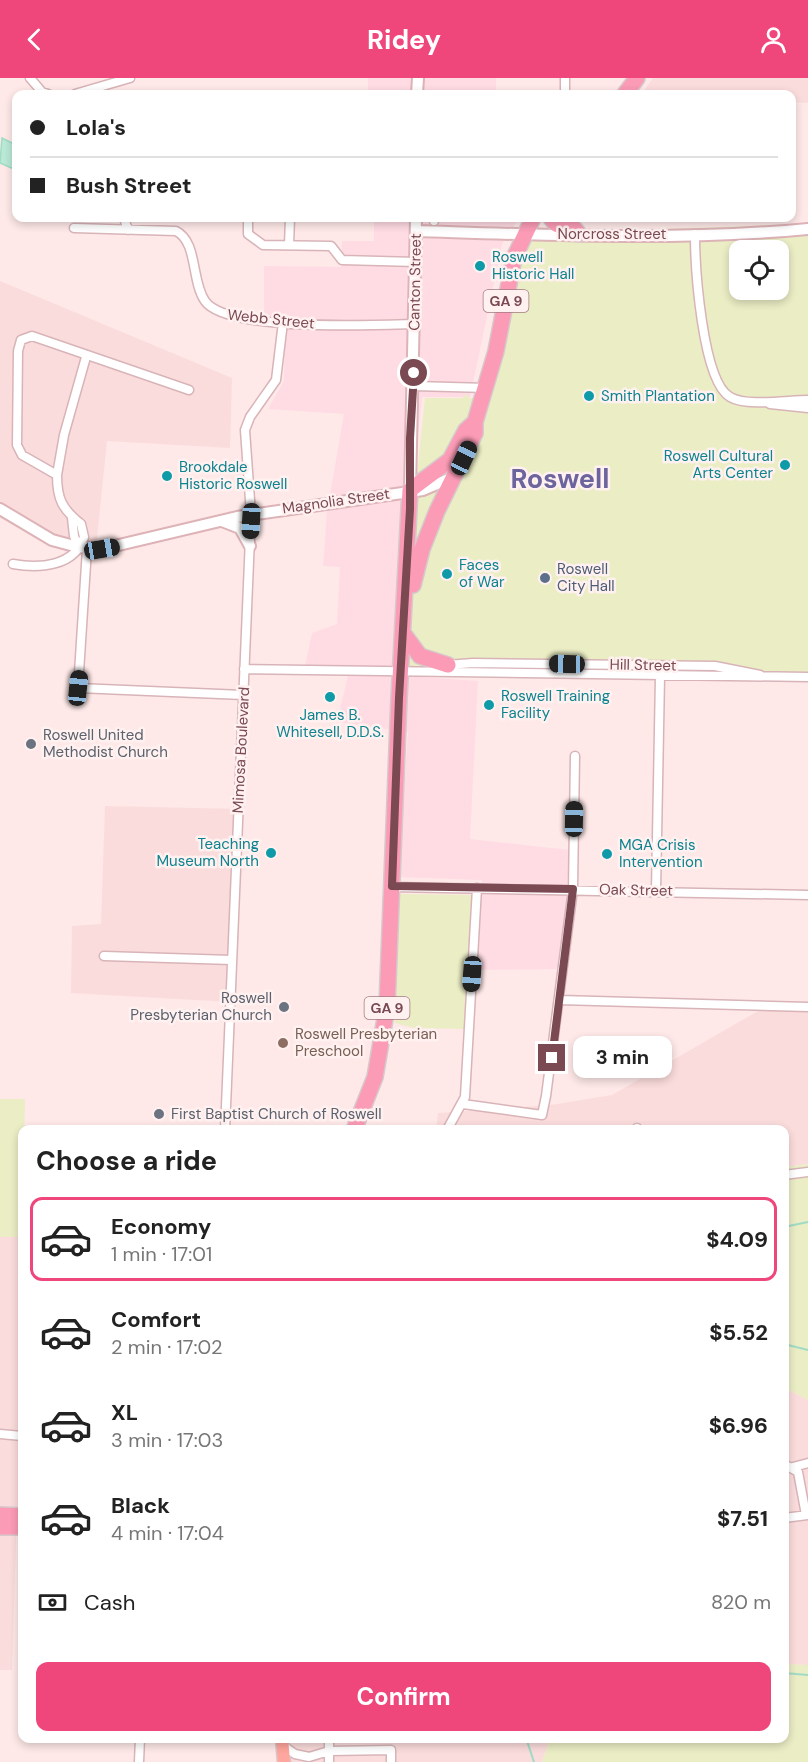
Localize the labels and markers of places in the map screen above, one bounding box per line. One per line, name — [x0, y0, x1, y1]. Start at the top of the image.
place label: Roswell Historic Hall — [492, 247, 574, 284]
marker: Roswell Historic Hall — [473, 259, 487, 273]
place label: Smith Plantation — [601, 386, 715, 406]
marker: Smith Plantation — [582, 389, 596, 403]
place label: Roswell Cultural Arts Center — [664, 446, 773, 483]
place label: Brookdale Historic Roswell — [179, 457, 287, 494]
marker: Roswell Cultural Arts Center — [778, 458, 792, 472]
marker: Brookdale Historic Roswell — [160, 469, 174, 483]
place label: Faces of War — [459, 555, 505, 592]
place label: Roswell City Hall — [557, 559, 615, 596]
marker: Faces of War — [440, 567, 454, 581]
marker: Roswell City Hall — [538, 571, 552, 585]
place label: Roswell Training Facility — [501, 686, 610, 723]
marker: James B. Whitesell, D.D.S. — [323, 690, 337, 704]
marker: Roswell Training Facility — [482, 698, 496, 712]
place label: James B. Whitesell, D.D.S. — [276, 705, 384, 742]
place label: Roswell United Methodist Church — [43, 725, 168, 762]
marker: Roswell United Methodist Church — [24, 737, 38, 751]
place label: Teaching Museum North — [156, 834, 259, 871]
place label: MGA Crisis Intervention — [619, 835, 703, 872]
marker: Teaching Museum North — [264, 846, 278, 860]
marker: MGA Crisis Intervention — [600, 847, 614, 861]
place label: Roswell Presbyterian Church — [130, 988, 272, 1025]
marker: Roswell Presbyterian Church — [277, 1000, 291, 1014]
place label: Roswell Presbyterian Preschool — [295, 1024, 437, 1061]
marker: Roswell Presbyterian Preschool — [276, 1036, 290, 1050]
place label: First Baptist Church of Roswell — [171, 1104, 381, 1124]
marker: First Baptist Church of Roswell — [152, 1107, 166, 1121]

